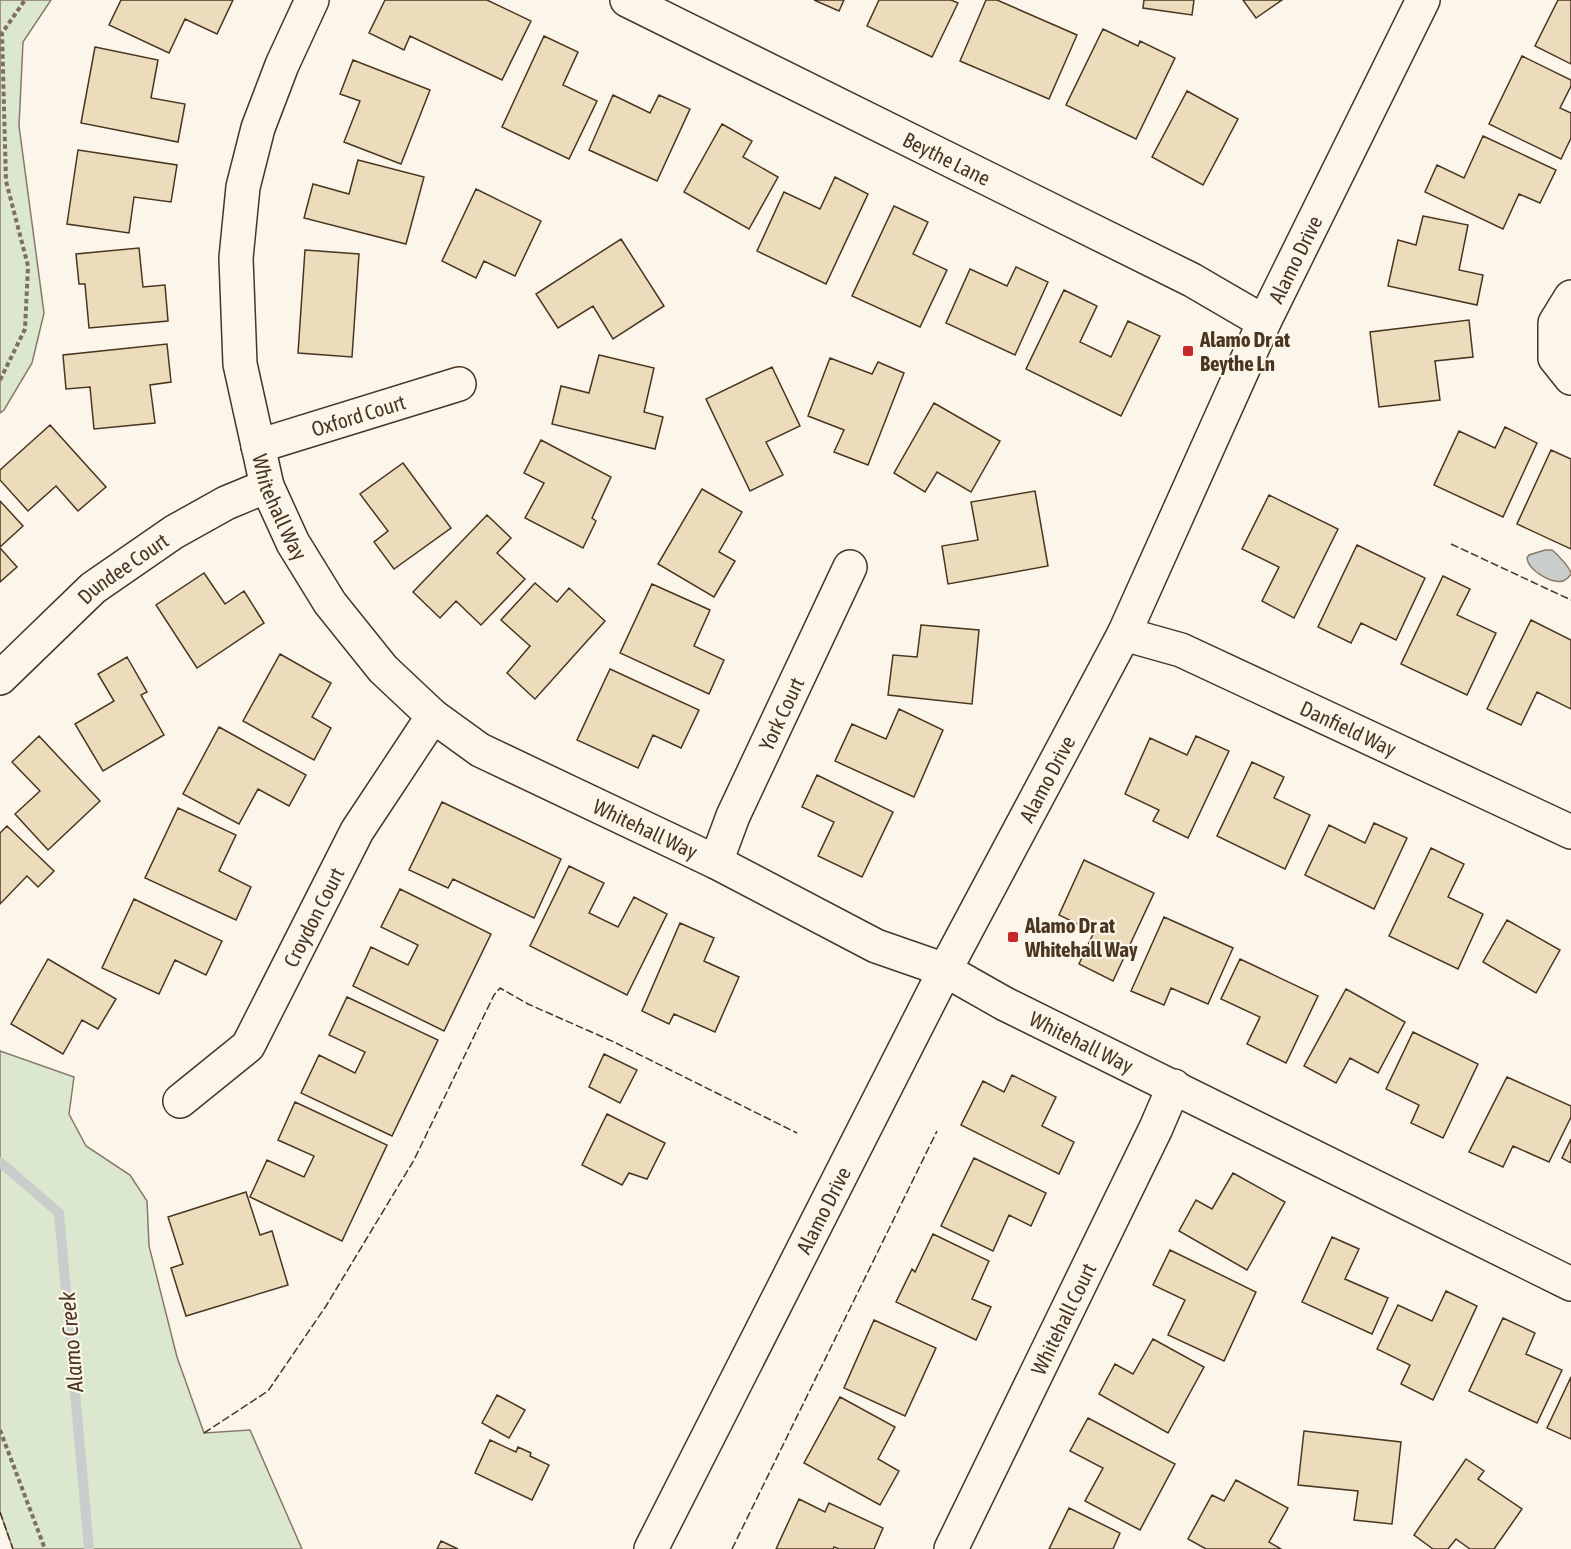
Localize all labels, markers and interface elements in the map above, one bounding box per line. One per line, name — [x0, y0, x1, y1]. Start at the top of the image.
street label: Beythe Lane — [899, 127, 994, 190]
street label: Alamo Drive — [1263, 212, 1327, 307]
place label: Alamo Dr at Beythe Ln — [1199, 327, 1290, 375]
marker: Alamo Dr at Beythe Ln — [1181, 344, 1195, 358]
street label: Oxford Court — [308, 389, 408, 441]
street label: Whitehall Way — [248, 452, 313, 564]
street label: Dundee Court — [72, 528, 172, 609]
street label: York Court — [754, 673, 808, 754]
street label: Danfield Way — [1297, 695, 1401, 761]
street label: Alamo Drive — [1014, 732, 1080, 826]
street label: Whitehall Way — [590, 794, 702, 864]
street label: Croydon Court — [278, 863, 349, 971]
place label: Alamo Dr at Whitehall Way — [1024, 913, 1138, 961]
marker: Alamo Dr at Whitehall Way — [1006, 930, 1020, 944]
street label: Whitehall Way — [1026, 1006, 1138, 1078]
street label: Alamo Drive — [791, 1163, 855, 1258]
street label: Whitehall Court — [1026, 1259, 1100, 1379]
water label: Alamo Creek — [54, 1290, 88, 1394]

